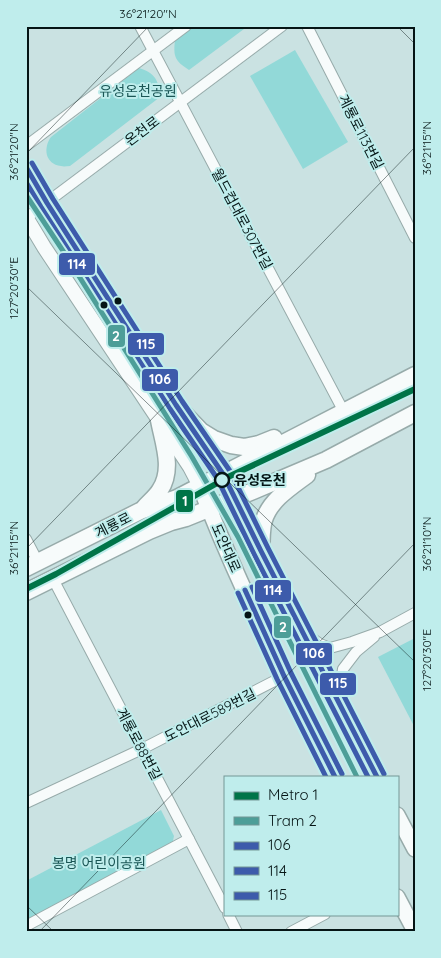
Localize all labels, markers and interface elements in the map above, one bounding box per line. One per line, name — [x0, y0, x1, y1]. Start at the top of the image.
text: 36°21'20"N — [119, 6, 177, 21]
park label: 유성온천공원 — [99, 82, 177, 100]
street label: 계룡로113번길 — [334, 91, 388, 173]
street label: 온천로 — [121, 112, 163, 150]
text: 36°21'15"N — [419, 121, 434, 175]
text: 36°21'20"N — [6, 123, 21, 181]
street label: 월드컵대로307번길 — [208, 165, 276, 273]
line badge: 114 — [58, 252, 96, 276]
text: 114 — [67, 255, 87, 273]
text: 127°20'30"E — [6, 257, 21, 319]
unlabelled marker — [113, 296, 123, 306]
unlabelled marker — [99, 300, 109, 310]
line badge: 2 — [107, 324, 126, 348]
text: 2 — [112, 327, 120, 345]
line badge: 115 — [127, 332, 165, 356]
text: 115 — [137, 335, 155, 353]
line badge: 106 — [141, 368, 179, 392]
text: 106 — [149, 370, 171, 388]
place label: 유성온천 — [234, 471, 286, 489]
marker: 유성온천 — [214, 472, 230, 488]
line badge: 1 — [175, 489, 194, 513]
text: 1 — [182, 492, 188, 510]
street label: 계룡로 — [92, 508, 134, 542]
text: 36°21'10"N — [419, 516, 434, 572]
text: 36°21'15"N — [6, 521, 21, 575]
street label: 도안대로 — [207, 521, 245, 575]
line badge: 114 — [254, 579, 292, 603]
text: 114 — [263, 581, 283, 599]
unlabelled marker — [243, 610, 253, 620]
line badge: 2 — [273, 615, 292, 639]
text: 2 — [279, 618, 287, 636]
text: 127°20'30"E — [419, 629, 434, 691]
line badge: 106 — [295, 642, 333, 666]
text: 106 — [303, 644, 325, 662]
line badge: 115 — [319, 672, 357, 696]
text: 115 — [329, 674, 347, 692]
street label: 도안대로589번길 — [161, 684, 259, 746]
street label: 계룡로88번길 — [112, 705, 166, 783]
legend — [224, 776, 398, 916]
text: Metro 1 — [268, 785, 318, 804]
text: Tram 2 — [268, 811, 317, 830]
text: 106 — [268, 835, 291, 854]
park label: 봉명 어린이공원 — [52, 854, 146, 872]
text: 114 — [268, 861, 287, 880]
text: 115 — [268, 885, 287, 904]

